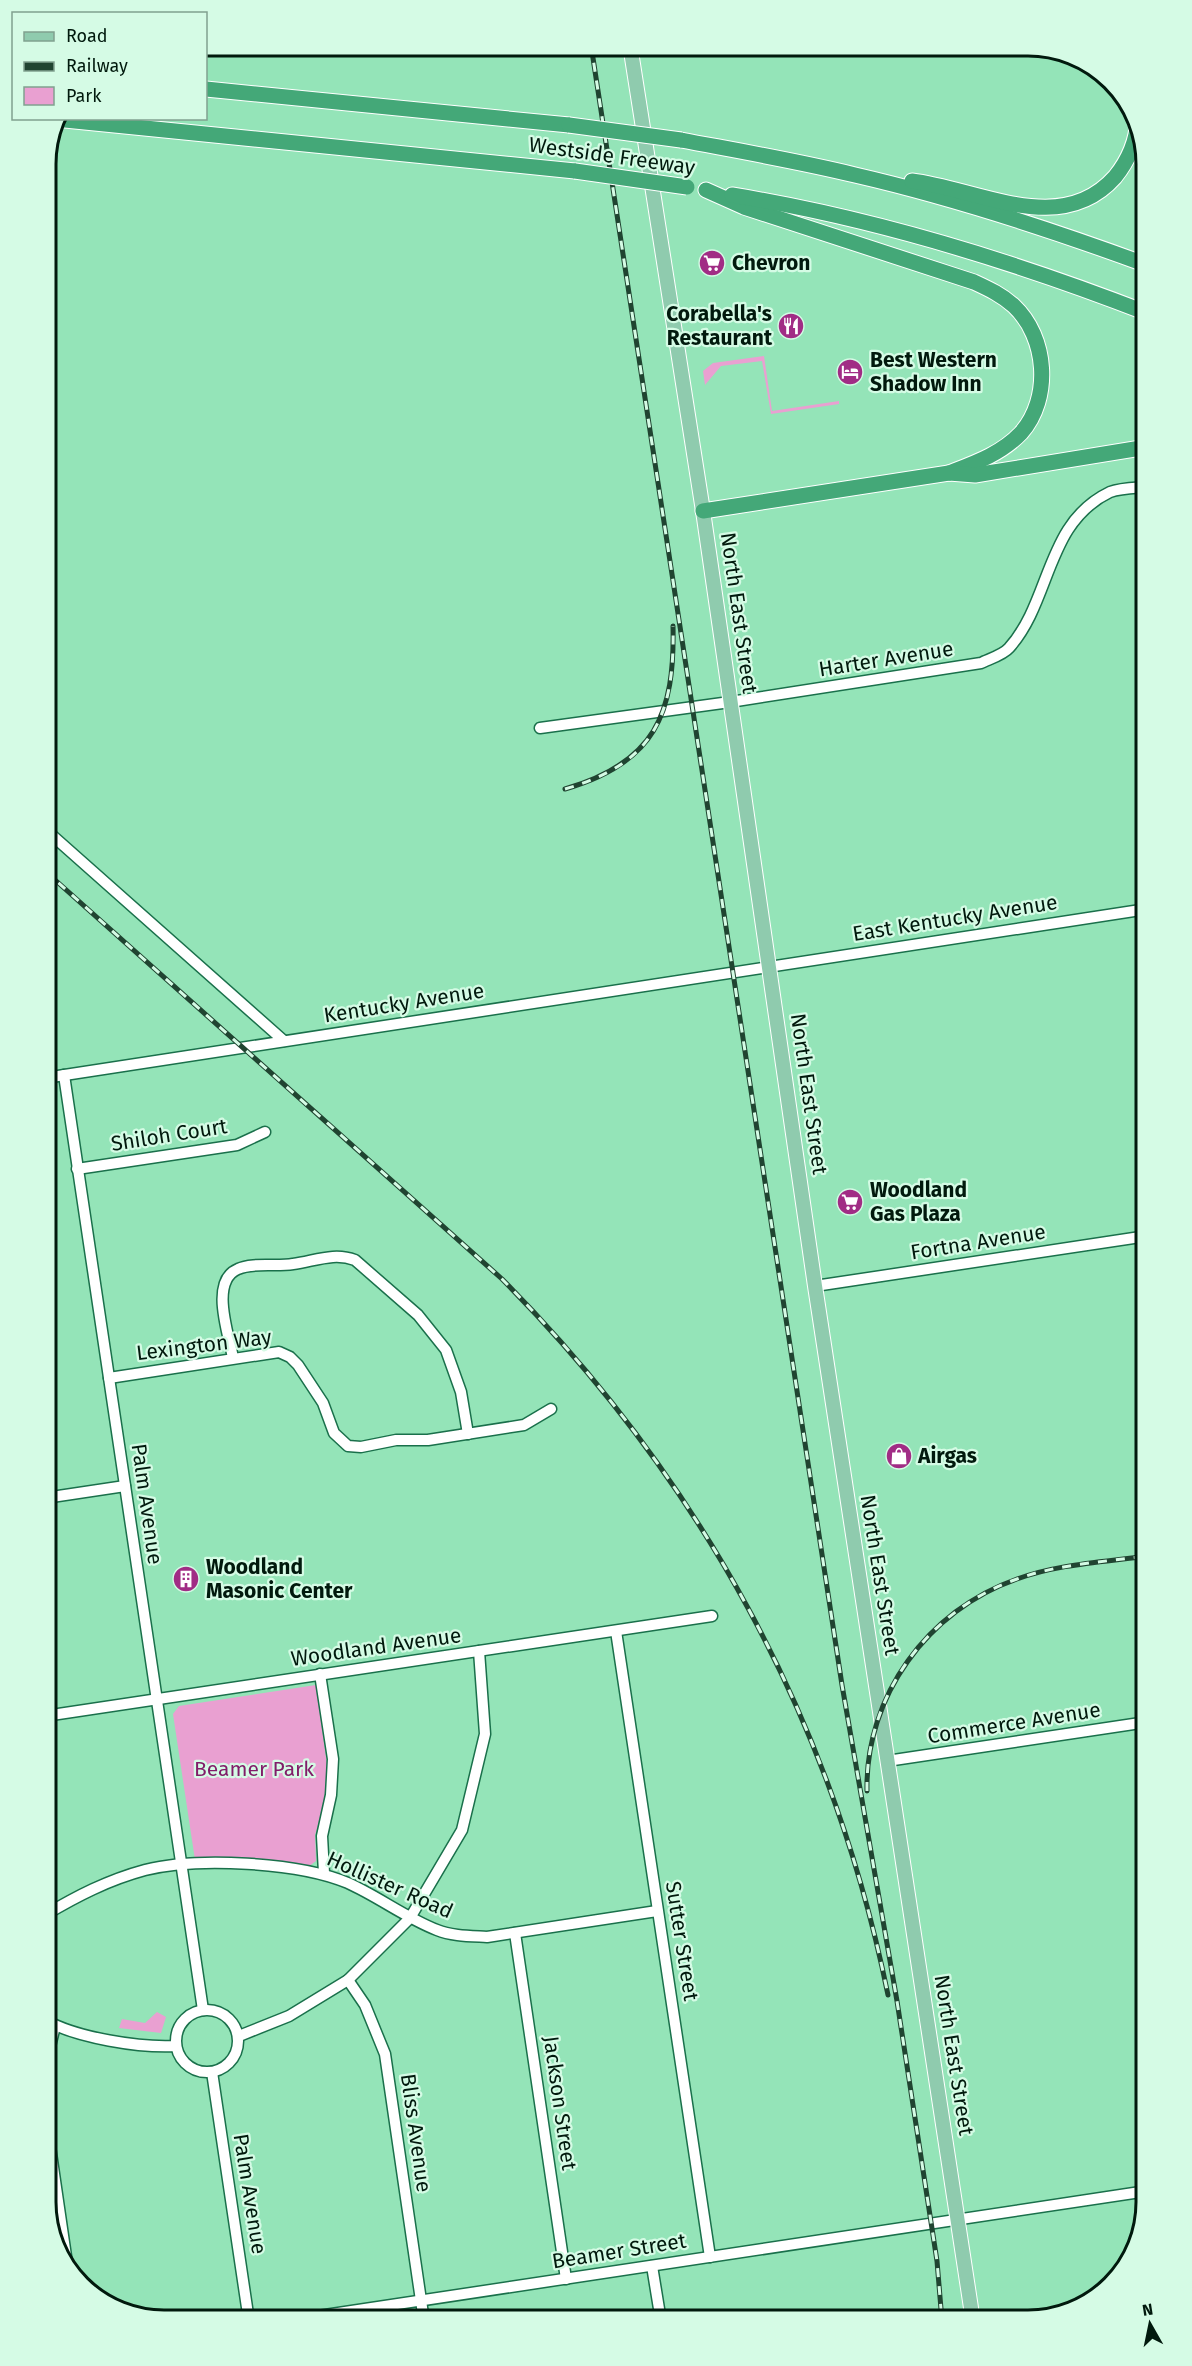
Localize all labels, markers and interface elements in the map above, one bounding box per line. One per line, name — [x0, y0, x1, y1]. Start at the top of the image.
legend — [12, 12, 207, 120]
text: Road — [66, 25, 108, 47]
text: Railway — [66, 55, 128, 77]
text: Park — [66, 85, 102, 107]
street label: Westside Freeway — [527, 131, 697, 181]
supermarket icon: Chevron — [697, 248, 727, 278]
place label: Chevron — [732, 250, 810, 276]
place label: Corabella's Restaurant — [666, 301, 773, 351]
restaurant icon: Corabella's Restaurant — [776, 311, 806, 341]
place label: Best Western Shadow Inn — [870, 347, 997, 397]
hotel icon: Best Western Shadow Inn — [835, 357, 865, 387]
street label: North East Street — [715, 531, 763, 696]
street label: Harter Avenue — [817, 636, 955, 682]
street label: East Kentucky Avenue — [851, 889, 1059, 947]
street label: Kentucky Avenue — [322, 977, 486, 1029]
street label: North East Street — [785, 1012, 833, 1177]
street label: Shiloh Court — [109, 1113, 229, 1157]
place label: Woodland Gas Plaza — [870, 1177, 967, 1227]
supermarket icon: Woodland Gas Plaza — [835, 1187, 865, 1217]
street label: Fortna Avenue — [909, 1218, 1047, 1266]
street label: Lexington Way — [135, 1324, 274, 1366]
shop icon: Airgas — [884, 1441, 914, 1471]
street label: Palm Avenue — [126, 1442, 168, 1566]
place label: Airgas — [917, 1443, 977, 1469]
street label: North East Street — [854, 1493, 906, 1658]
place label: Woodland Masonic Center — [206, 1554, 353, 1604]
building icon: Woodland Masonic Center — [171, 1564, 201, 1594]
street label: Woodland Avenue — [289, 1622, 463, 1672]
street label: Commerce Avenue — [926, 1696, 1102, 1750]
park label: Beamer Park — [194, 1756, 314, 1782]
street label: Hollister Road — [323, 1846, 457, 1924]
street label: Sutter Street — [660, 1879, 704, 2003]
street label: North East Street — [928, 1973, 980, 2138]
street label: Jackson Street — [538, 2034, 582, 2172]
street label: Bliss Avenue — [395, 2072, 437, 2194]
street label: Palm Avenue — [228, 2132, 272, 2256]
street label: Beamer Street — [550, 2227, 688, 2274]
north arrow — [1120, 2294, 1180, 2354]
text: N — [1141, 2299, 1154, 2320]

